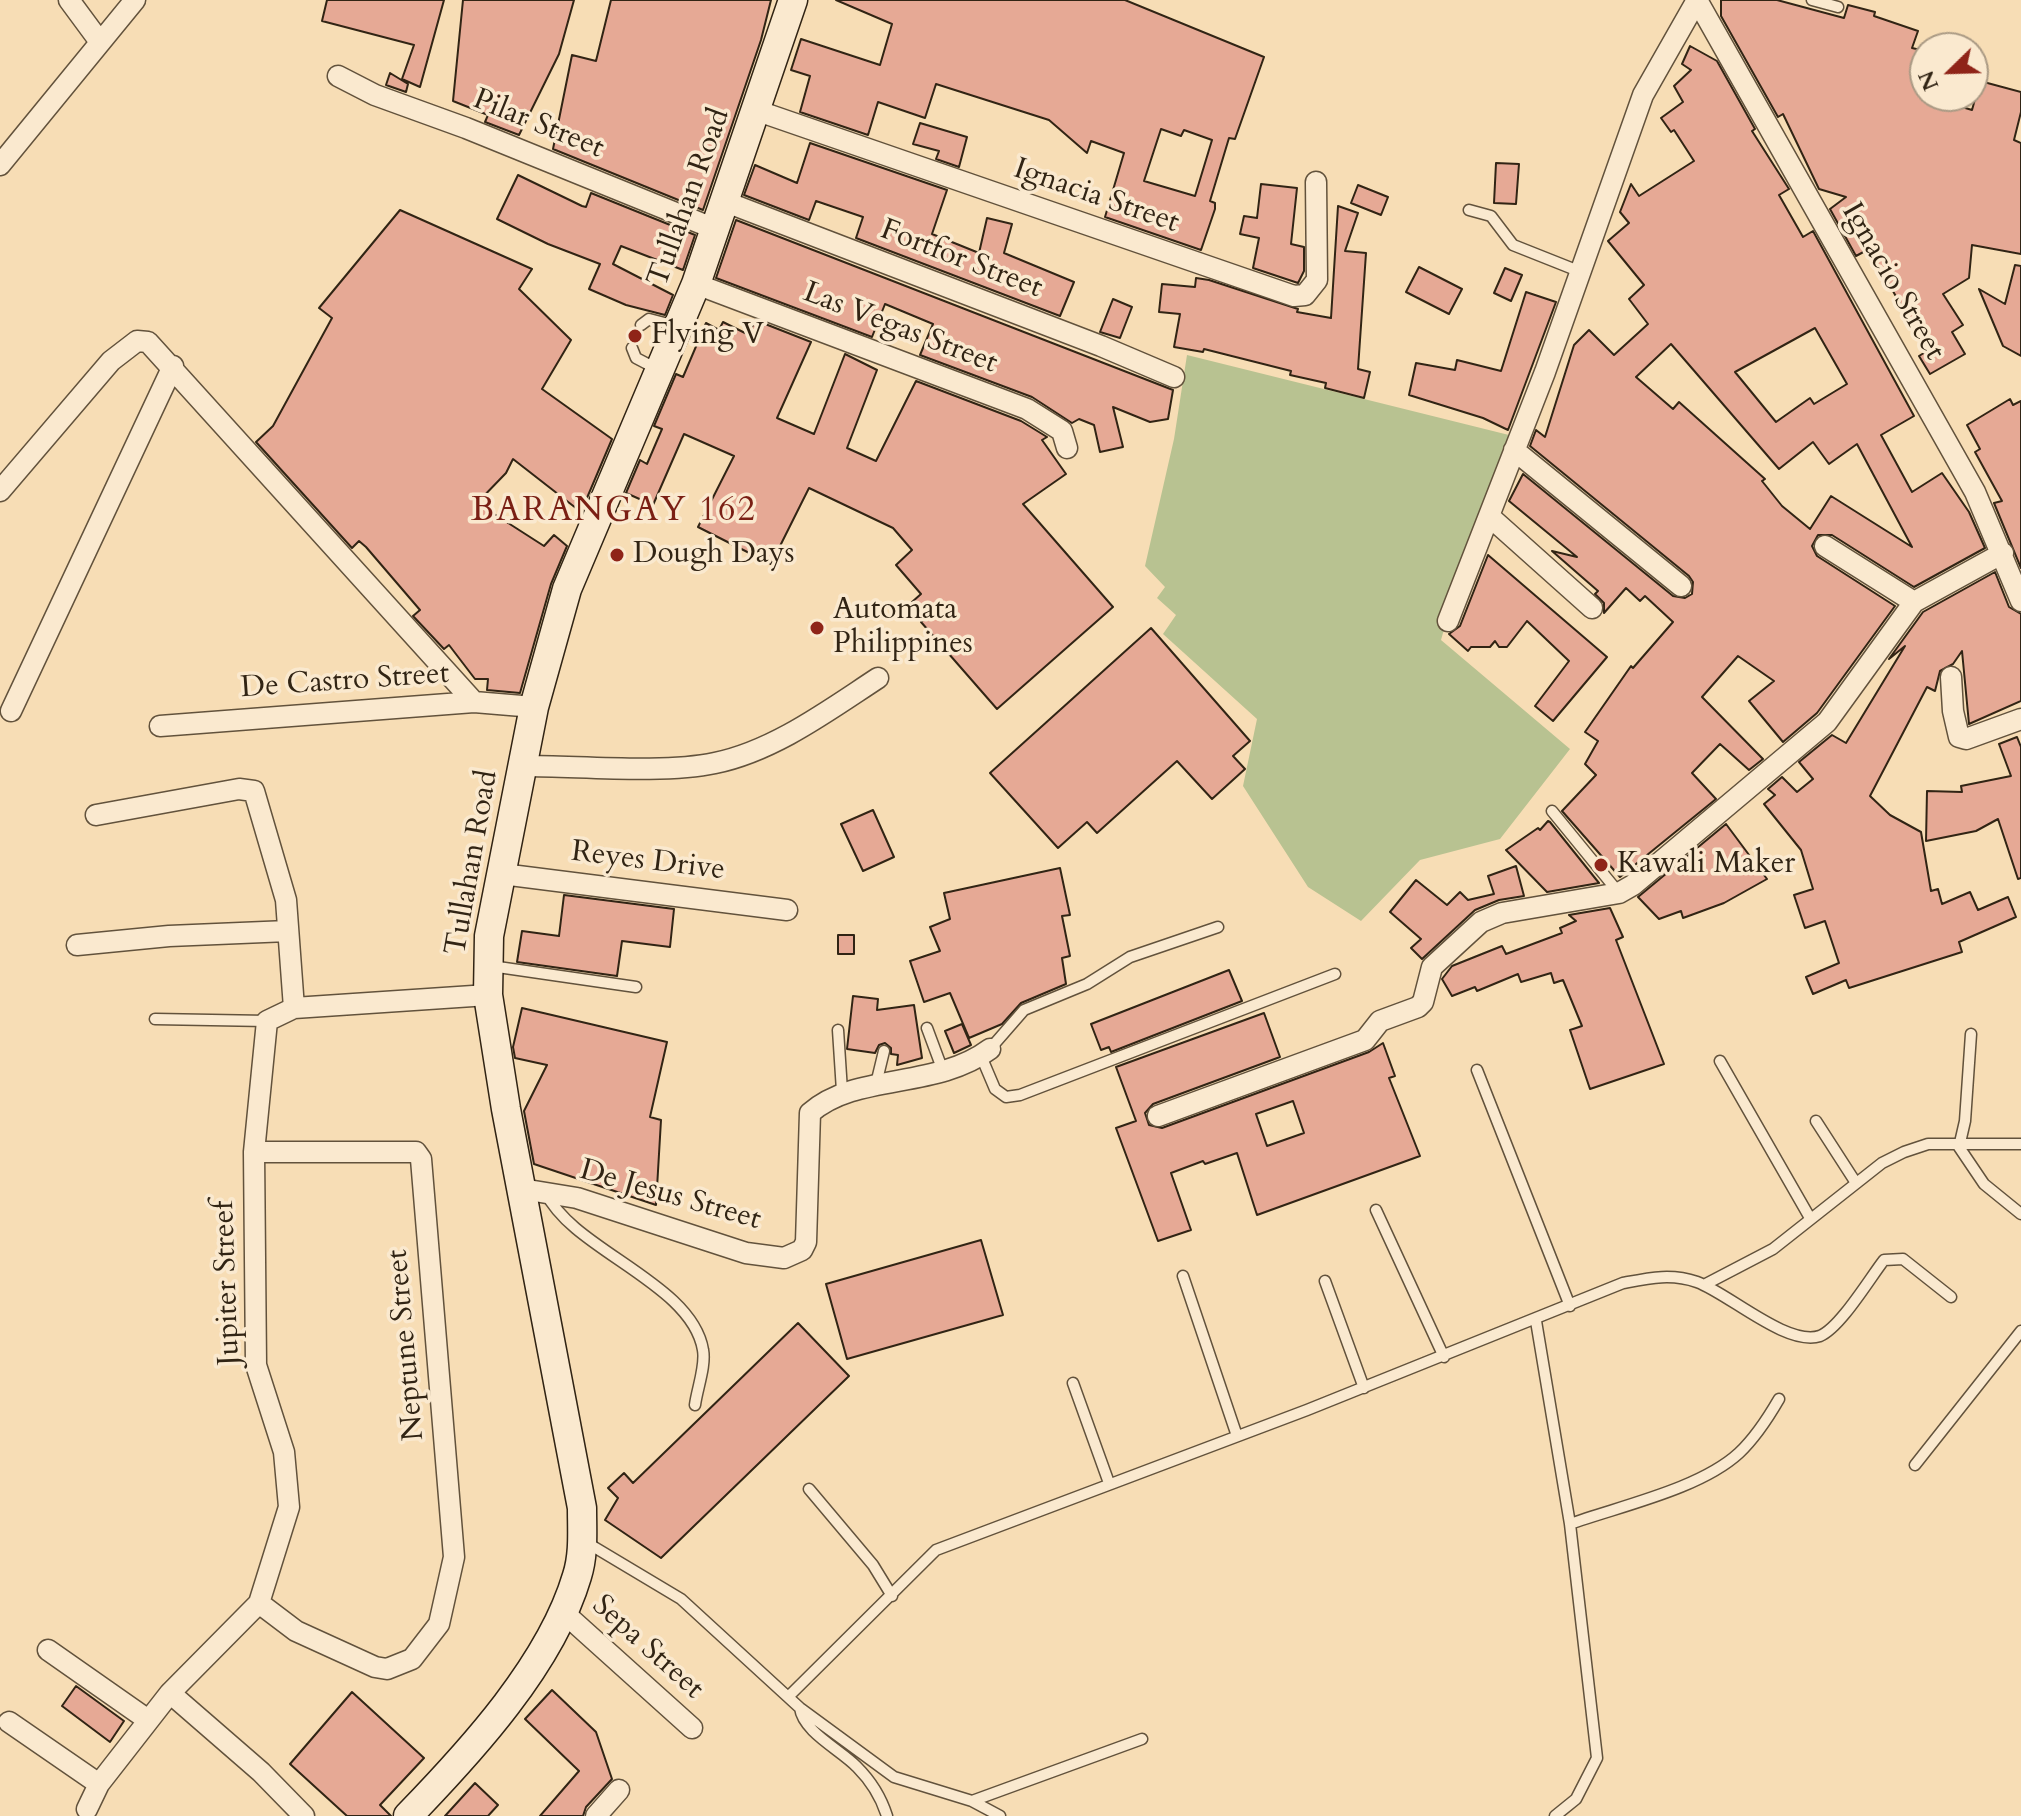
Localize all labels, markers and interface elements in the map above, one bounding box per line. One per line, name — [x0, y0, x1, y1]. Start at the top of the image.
north arrow — [1909, 32, 1989, 112]
text: N — [1911, 66, 1946, 95]
street label: Pilar Street — [467, 82, 609, 168]
street label: Tullahan Road — [641, 104, 739, 292]
street label: Ignacia Street — [1009, 152, 1183, 242]
street label: Ignacio Street — [1833, 197, 1951, 367]
street label: Fortfor Street — [875, 213, 1047, 307]
street label: Las Vegas Street — [798, 275, 1002, 383]
place label: Flying V — [651, 318, 764, 354]
marker: Flying V — [626, 327, 644, 345]
district label: BARANGAY 162 — [471, 492, 757, 532]
place label: Dough Days — [633, 537, 795, 573]
marker: Dough Days — [608, 546, 626, 564]
place label: Automata Philippines — [833, 593, 973, 664]
marker: Automata Philippines — [808, 619, 826, 637]
street label: De Castro Street — [240, 657, 450, 707]
street label: Tullahan Road — [439, 768, 507, 958]
street label: Reyes Drive — [569, 835, 727, 889]
place label: Kawali Maker — [1617, 847, 1795, 883]
marker: Kawali Maker — [1592, 856, 1610, 874]
street label: De Jesus Street — [575, 1153, 765, 1239]
street label: Jupiter Streef — [207, 1200, 249, 1366]
street label: Neptune Street — [381, 1248, 433, 1442]
street label: Sepa Street — [584, 1589, 710, 1707]

